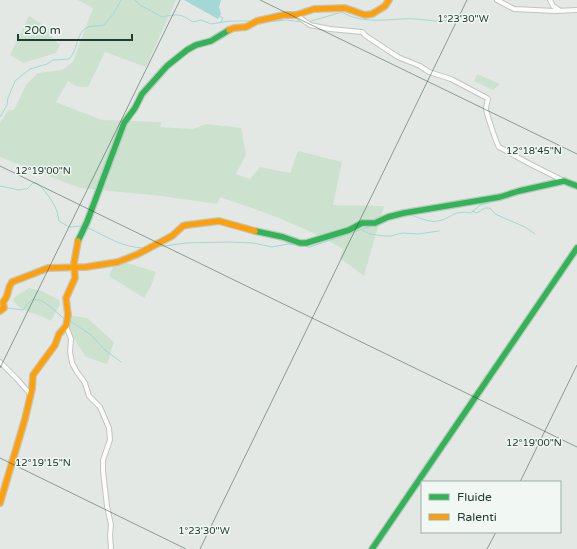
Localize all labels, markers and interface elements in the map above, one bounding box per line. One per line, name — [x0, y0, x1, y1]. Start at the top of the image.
text: 1°23'30"W — [437, 13, 489, 25]
scale bar — [18, 16, 132, 42]
text: 200 m — [24, 23, 61, 37]
text: 12°18'45"N — [506, 145, 562, 157]
text: 12°19'00"N — [15, 165, 71, 177]
text: 12°19'00"N — [506, 437, 562, 449]
text: 12°19'15"N — [15, 457, 71, 469]
legend — [421, 481, 561, 533]
text: Fluide — [457, 490, 492, 504]
text: Ralenti — [457, 510, 497, 524]
text: 1°23'30"W — [178, 525, 230, 537]

